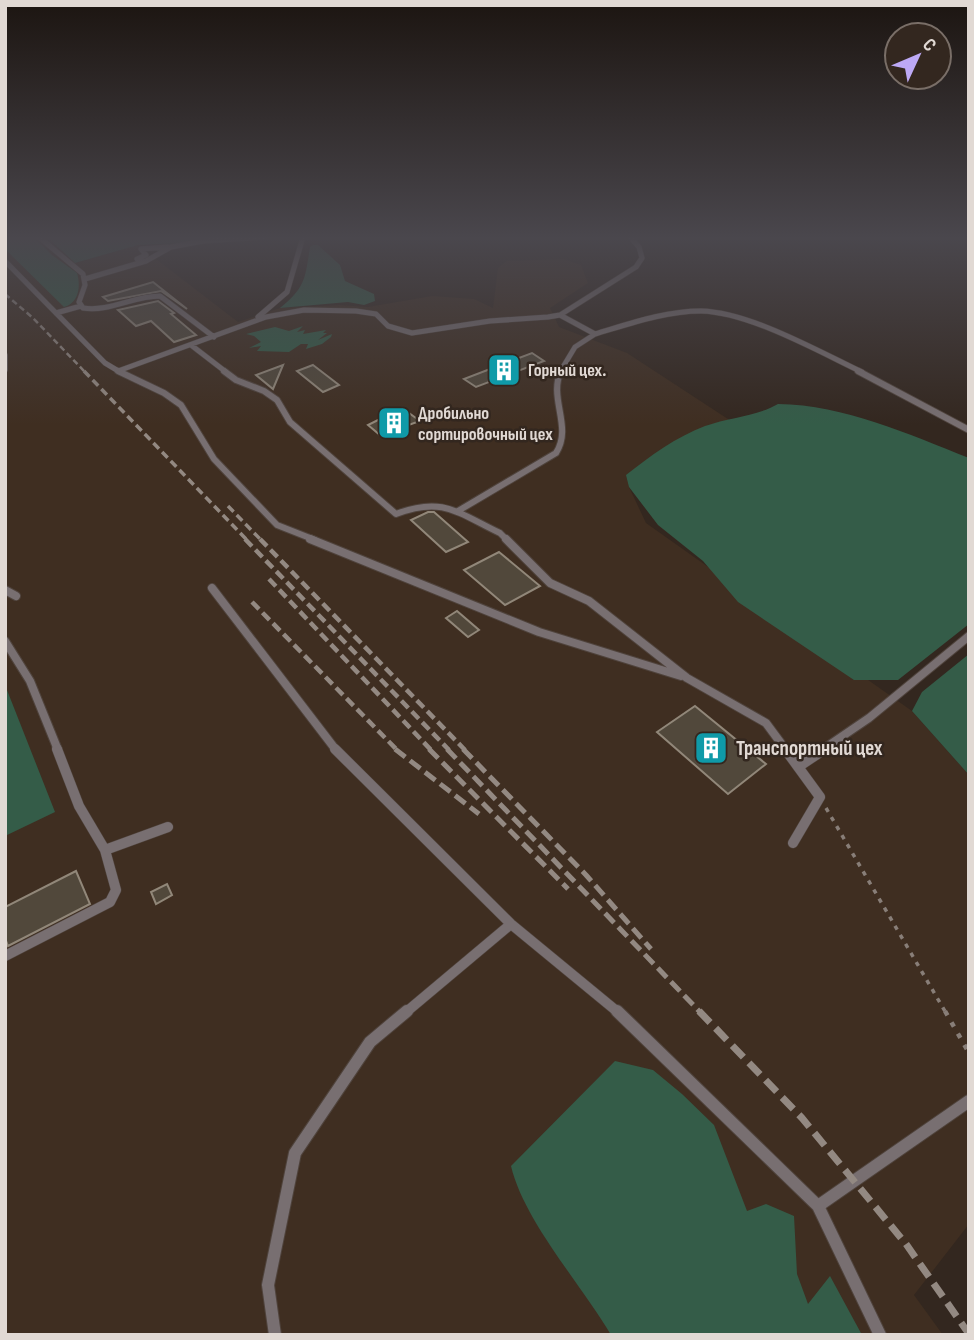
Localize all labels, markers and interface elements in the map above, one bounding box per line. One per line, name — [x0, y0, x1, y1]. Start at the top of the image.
north arrow — [883, 21, 953, 91]
text: С — [917, 34, 941, 57]
building icon: Горный цех. — [485, 351, 523, 389]
place label: Горный цех. — [528, 360, 606, 381]
place label: Дробильно сортировочный цех — [418, 403, 553, 445]
building icon: Дробильно сортировочный цех — [375, 404, 413, 442]
building icon: Транспортный цех — [692, 729, 730, 767]
place label: Транспортный цех — [736, 736, 883, 761]

